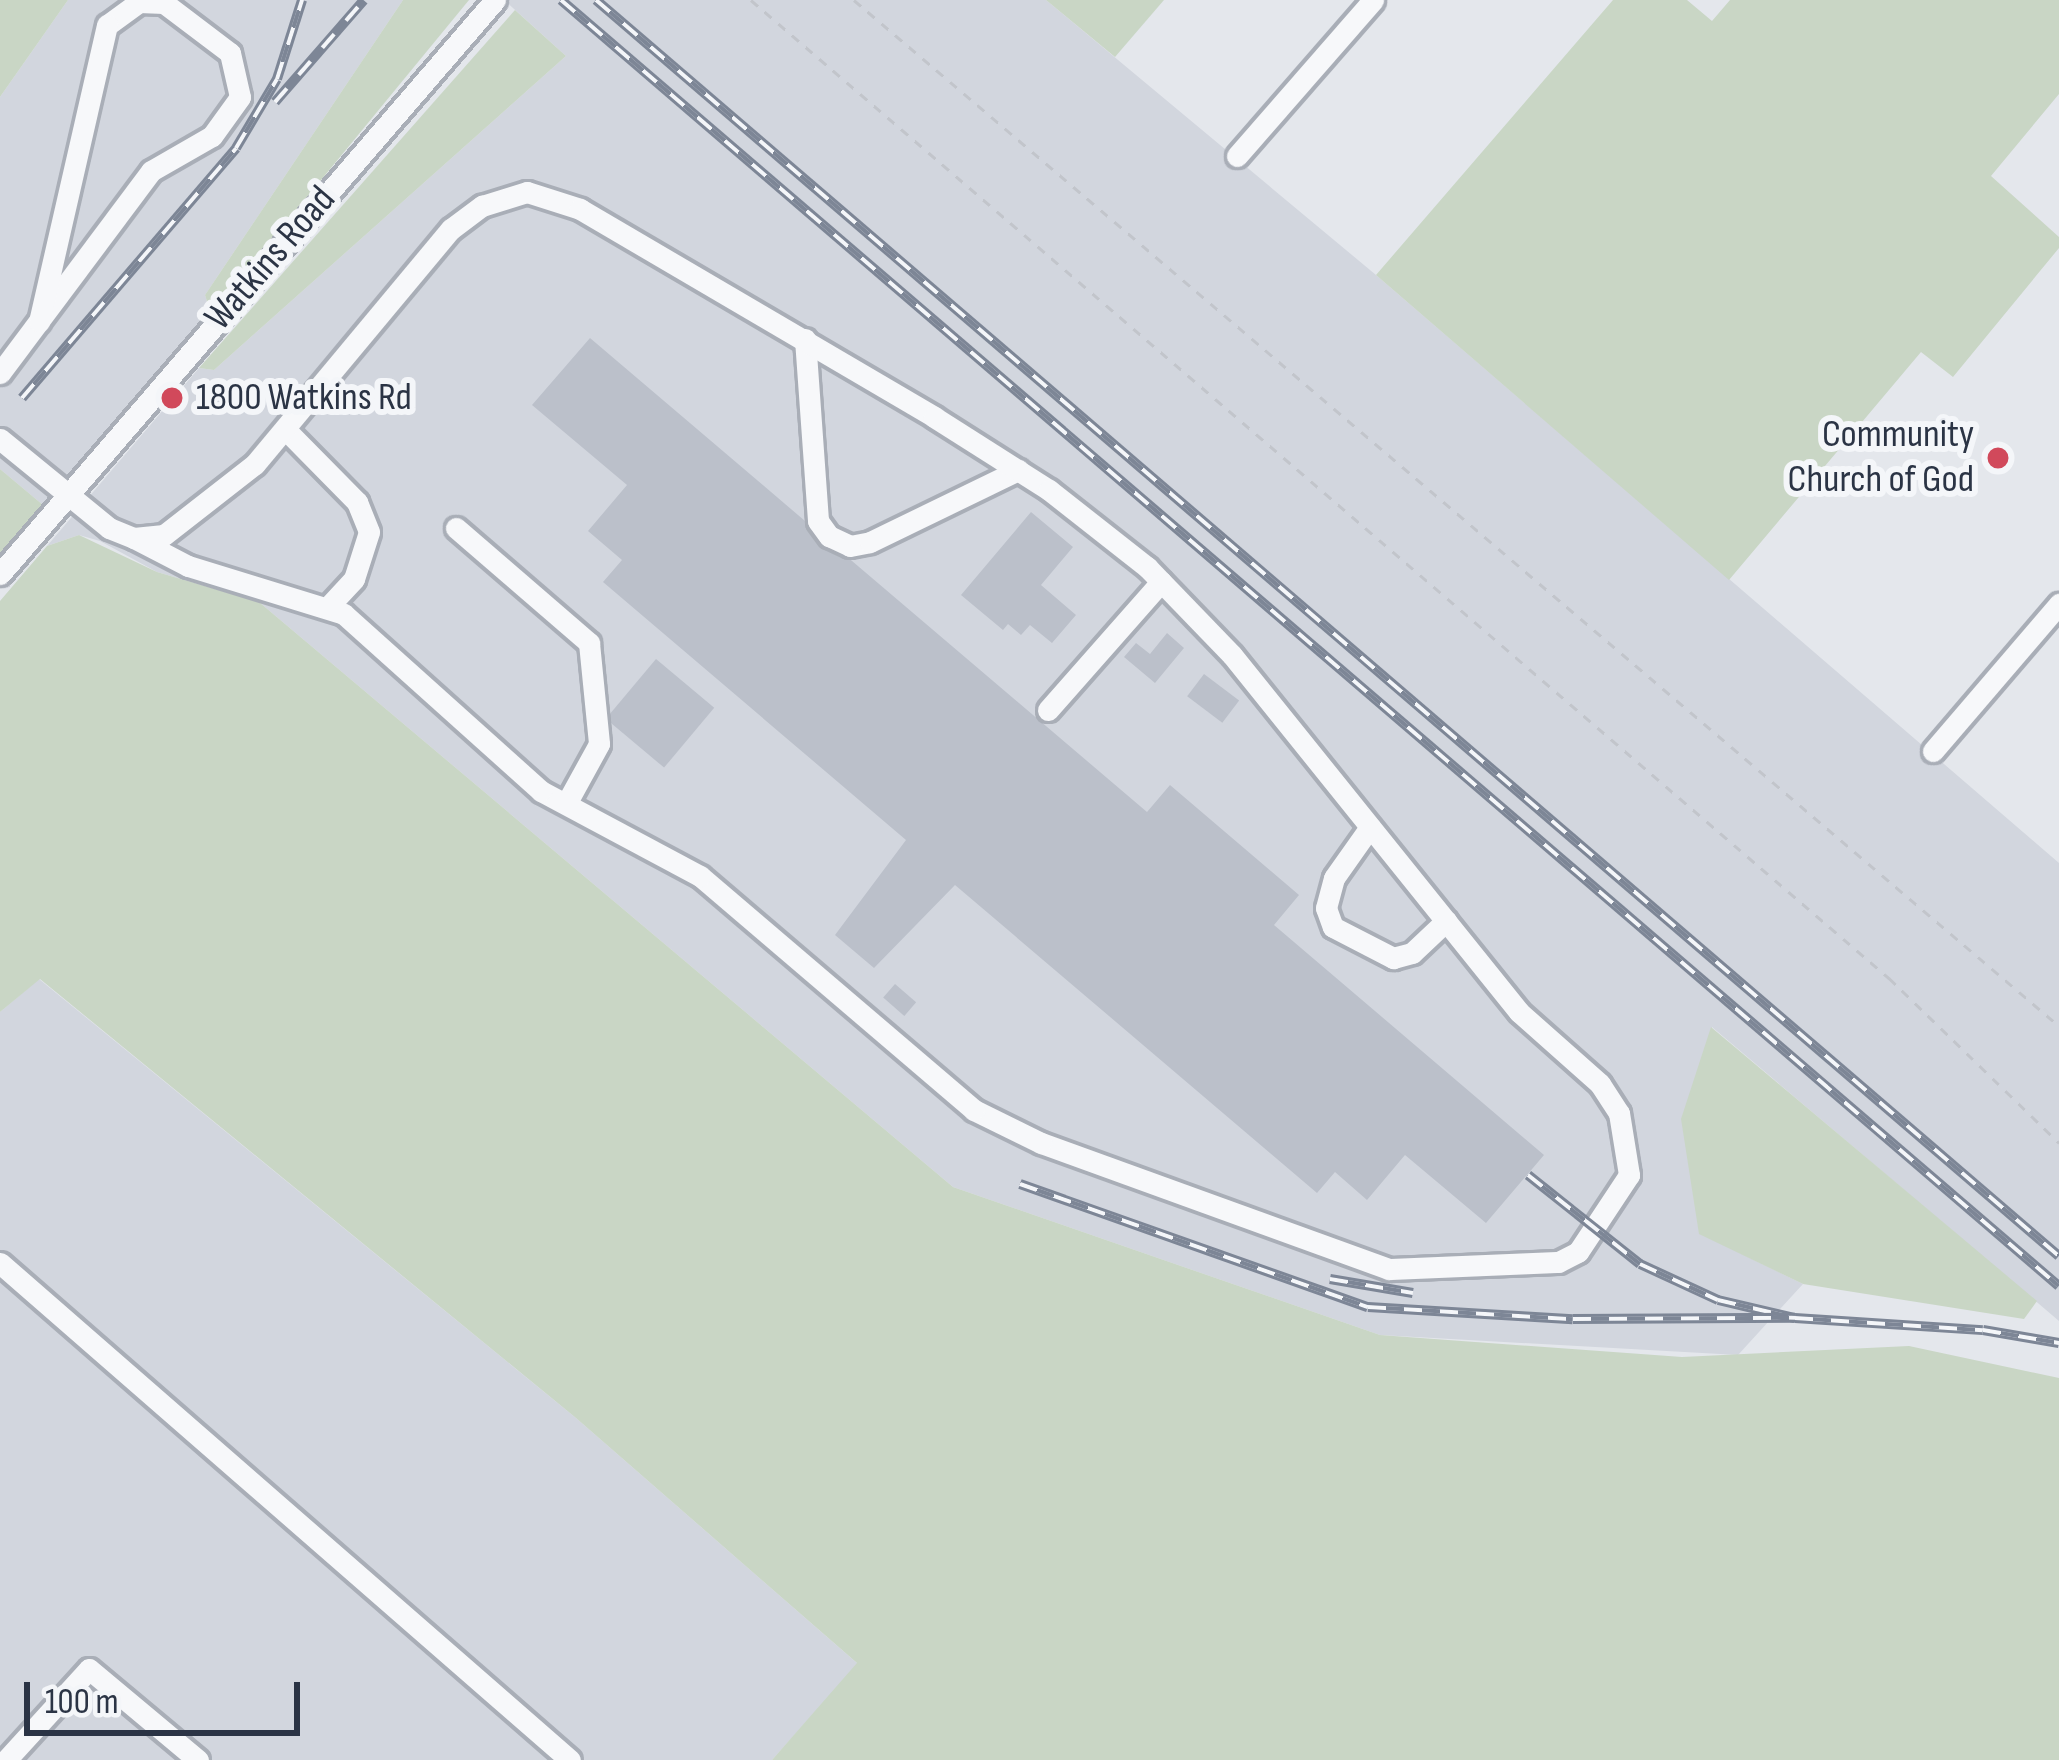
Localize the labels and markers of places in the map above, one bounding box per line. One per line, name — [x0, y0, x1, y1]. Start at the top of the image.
place label: 1800 Watkins Rd — [196, 375, 412, 421]
marker: 1800 Watkins Rd — [159, 385, 185, 411]
place label: Community Church of God — [1788, 413, 1974, 504]
marker: Community Church of God — [1985, 445, 2011, 471]

